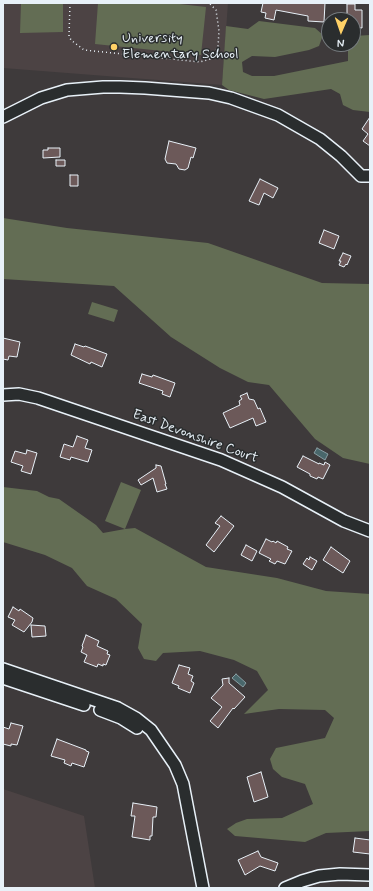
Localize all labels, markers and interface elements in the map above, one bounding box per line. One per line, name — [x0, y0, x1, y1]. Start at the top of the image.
north arrow — [321, 12, 361, 52]
place label: University Elementary School — [122, 31, 238, 64]
text: N — [337, 36, 345, 50]
marker: University Elementary School — [109, 42, 119, 52]
street label: East Devonshire Court — [130, 406, 260, 468]

